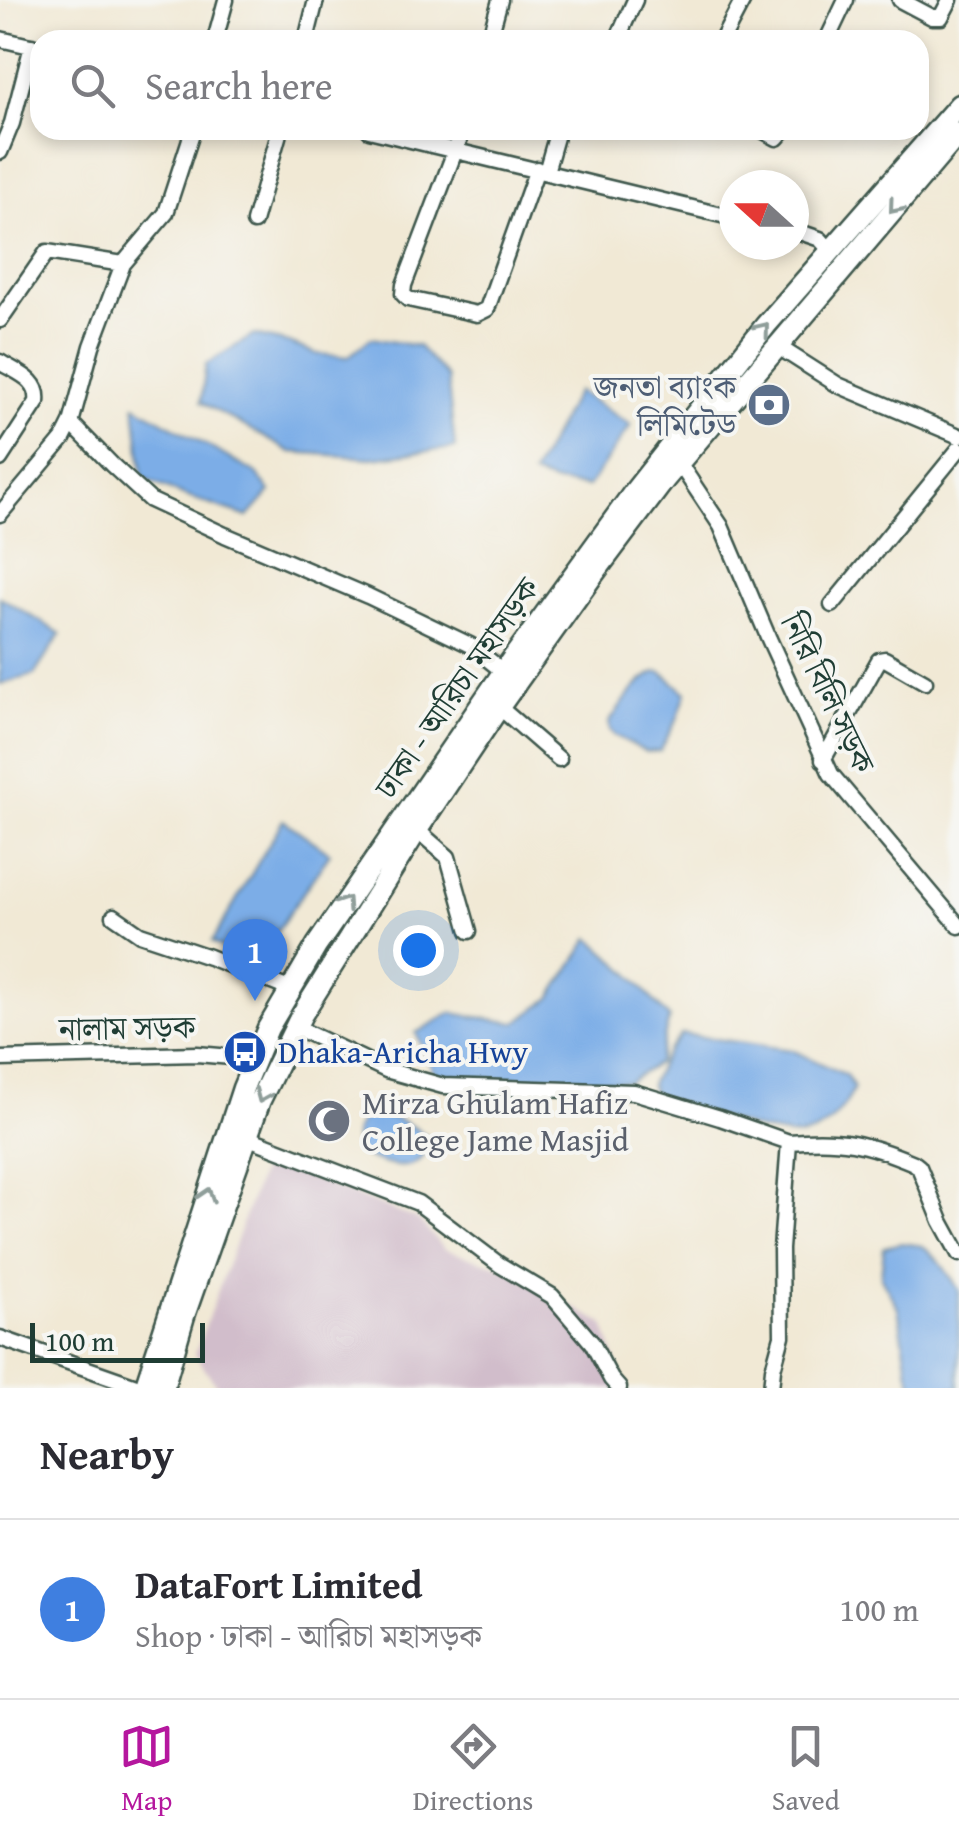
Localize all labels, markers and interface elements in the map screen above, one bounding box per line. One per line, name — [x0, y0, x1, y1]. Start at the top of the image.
search box — [30, 30, 929, 140]
text: Search here — [145, 57, 333, 113]
icon: search — [65, 58, 120, 113]
north arrow — [719, 170, 809, 260]
one-way arrow — [889, 195, 907, 213]
one-way arrow — [751, 323, 769, 341]
place label: জনতা ব্যাংক লিমিটেড — [593, 363, 737, 447]
bank icon: জনতা ব্যাংক লিমিটেড — [746, 382, 792, 428]
street label: ঢাকা - আরিচা মহাসড়ক — [362, 566, 551, 809]
street label: নিরি বিলি সড়ক — [769, 604, 888, 782]
one-way arrow — [333, 896, 352, 914]
pin: 1 — [222, 918, 288, 1001]
your location — [393, 925, 444, 976]
street label: নালাম সড়ক — [57, 1003, 197, 1052]
place label: Dhaka-Aricha Hwy — [278, 1028, 528, 1075]
bus stop icon: Dhaka-Aricha Hwy — [222, 1029, 268, 1075]
place label: Mirza Ghulam Hafiz College Jame Masjid — [362, 1079, 629, 1163]
one-way arrow — [254, 1086, 274, 1104]
mosque icon: Mirza Ghulam Hafiz College Jame Masjid — [306, 1098, 352, 1144]
one-way arrow — [195, 1187, 215, 1204]
scale bar — [30, 1318, 205, 1362]
text: 100 m — [45, 1320, 114, 1361]
text: Nearby — [40, 1423, 174, 1484]
text: DataFort Limited — [135, 1556, 422, 1612]
text: 1 — [64, 1586, 81, 1633]
text: 100 m — [840, 1586, 919, 1633]
text: Shop · ঢাকা - আরিচা মহাসড়ক — [135, 1612, 482, 1659]
tab: Map — [119, 1719, 174, 1820]
tab: Directions — [413, 1719, 533, 1820]
tab: Saved — [772, 1719, 840, 1820]

